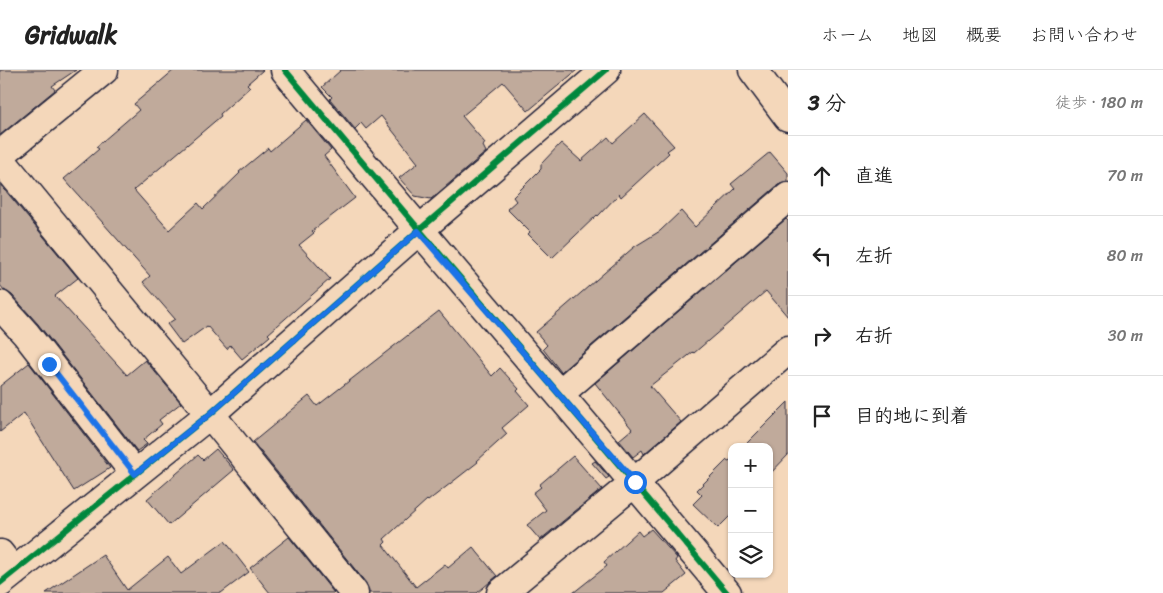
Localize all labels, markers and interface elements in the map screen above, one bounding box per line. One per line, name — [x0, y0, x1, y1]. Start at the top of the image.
text: Gridwalk — [25, 14, 117, 56]
text: ホーム — [821, 19, 874, 51]
text: 地図 — [902, 19, 938, 51]
text: 概要 — [966, 19, 1002, 51]
text: お問い合わせ — [1030, 19, 1138, 51]
text: 3 分 — [808, 84, 846, 122]
text: 徒歩 · 180 m — [1055, 88, 1143, 117]
text: 直進 — [855, 159, 893, 192]
text: 70 m — [1107, 161, 1143, 190]
icon: ahead — [808, 162, 836, 190]
text: 左折 — [855, 239, 893, 272]
text: 80 m — [1107, 241, 1143, 270]
icon: left — [808, 242, 836, 270]
text: 右折 — [855, 319, 893, 352]
text: 30 m — [1108, 321, 1143, 350]
icon: right — [808, 322, 836, 350]
route end — [38, 353, 61, 376]
text: 目的地に到着 — [855, 399, 969, 432]
icon: arrive — [808, 402, 836, 430]
map controls — [728, 443, 773, 578]
button: + — [728, 443, 773, 488]
route start — [624, 471, 647, 494]
button: − — [728, 488, 773, 533]
button: layers — [728, 533, 773, 578]

